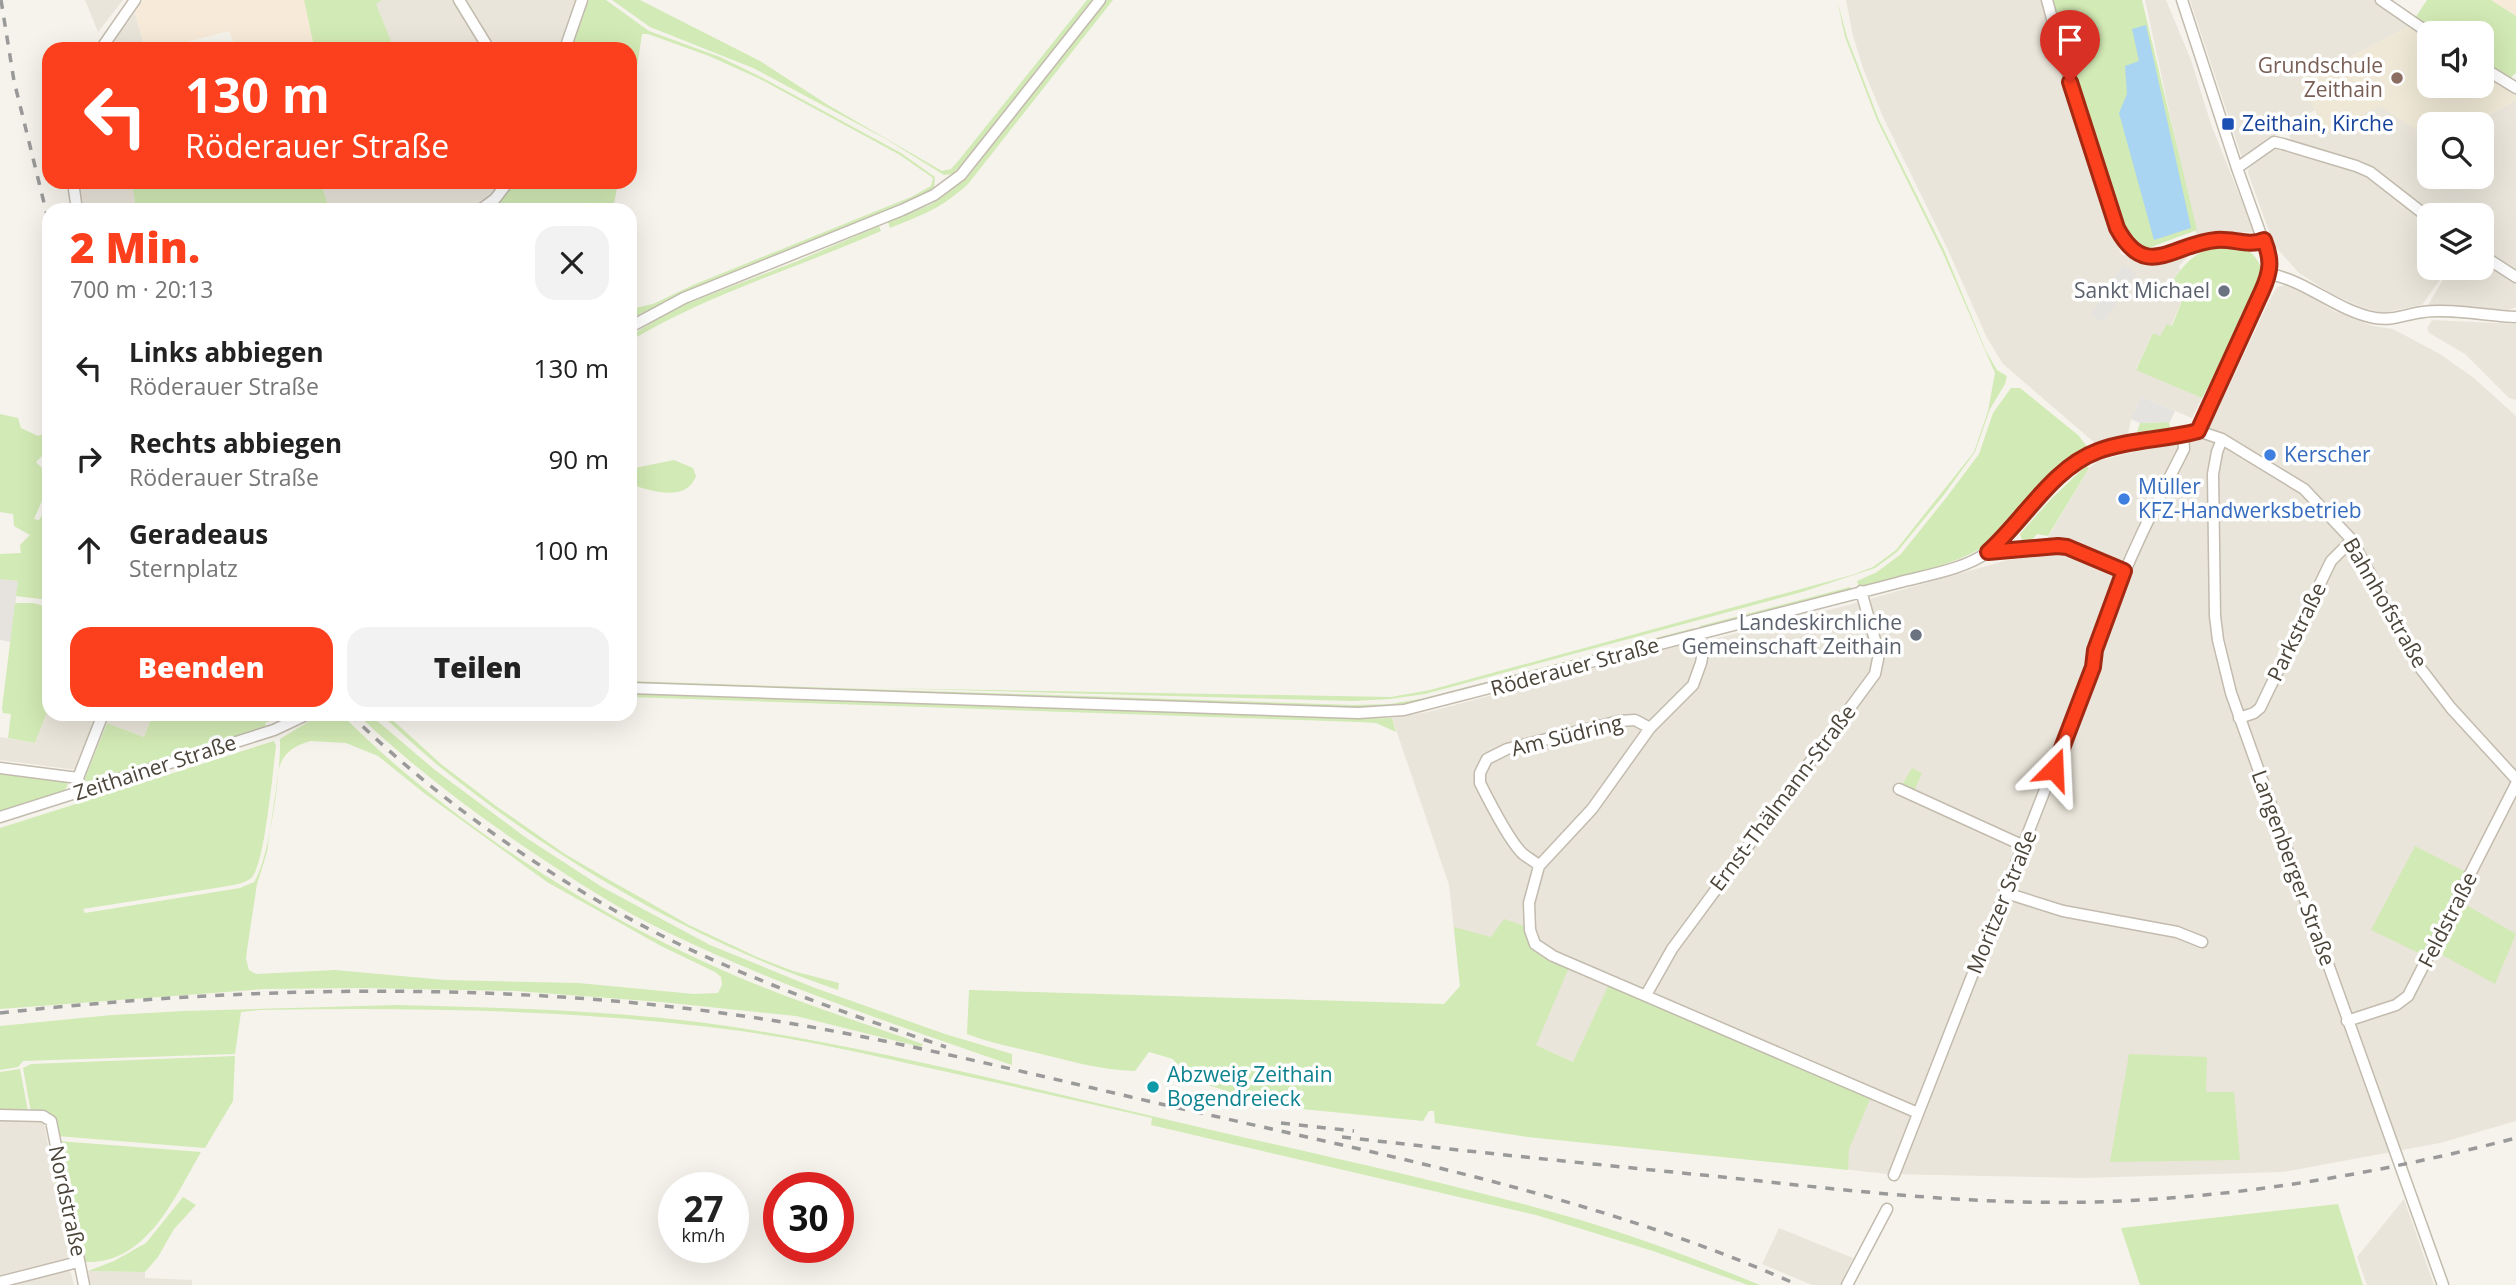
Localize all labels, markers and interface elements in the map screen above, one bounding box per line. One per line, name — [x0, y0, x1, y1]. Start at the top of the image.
pin — [2040, 10, 2100, 82]
icon: arrive — [2051, 21, 2089, 59]
map controls — [2417, 21, 2494, 280]
button: sound — [2417, 21, 2494, 98]
place label: Grundschule Zeithain — [2258, 51, 2383, 103]
text: 130 m — [185, 61, 330, 127]
icon: left — [70, 70, 161, 161]
marker: Grundschule Zeithain — [2389, 70, 2405, 86]
place label: Zeithain, Kirche — [2242, 109, 2394, 137]
button: search — [2417, 112, 2494, 189]
marker: Zeithain, Kirche — [2220, 116, 2236, 132]
text: Röderauer Straße — [185, 124, 449, 167]
button: layers — [2417, 203, 2494, 280]
text: 2 Min. — [70, 218, 200, 275]
button: close — [535, 226, 609, 300]
text: 700 m · 20:13 — [70, 273, 213, 305]
place label: Sankt Michael — [2074, 276, 2210, 304]
marker: Sankt Michael — [2216, 283, 2232, 299]
text: Links abbiegen — [129, 334, 324, 370]
icon: left — [70, 349, 108, 387]
text: 130 m — [534, 350, 609, 386]
text: Röderauer Straße — [129, 370, 319, 402]
text: Rechts abbiegen — [129, 425, 342, 461]
icon: right — [70, 440, 108, 478]
place label: Kerscher — [2284, 440, 2371, 468]
text: 90 m — [548, 441, 609, 477]
marker: Kerscher — [2262, 447, 2278, 463]
text: Röderauer Straße — [129, 461, 319, 493]
place label: Müller KFZ-Handwerksbetrieb — [2138, 472, 2362, 524]
marker: Müller KFZ-Handwerksbetrieb — [2116, 491, 2132, 507]
text: Geradeaus — [129, 516, 268, 552]
icon: ahead — [70, 531, 108, 569]
text: 100 m — [534, 532, 609, 568]
street label: Bahnhofstraße — [2337, 532, 2435, 673]
text: Sternplatz — [129, 552, 238, 584]
street label: Parkstraße — [2260, 578, 2332, 686]
place label: Landeskirchliche Gemeinschaft Zeithain — [1682, 608, 1902, 660]
button: Beenden — [70, 627, 333, 707]
button: Teilen — [347, 627, 609, 707]
marker: Landeskirchliche Gemeinschaft Zeithain — [1908, 627, 1924, 643]
street label: Röderauer Straße — [1487, 630, 1662, 702]
street label: Ernst-Thälmann-Straße — [1703, 699, 1862, 896]
street label: Am Südring — [1508, 708, 1625, 762]
street label: Zeithainer Straße — [70, 728, 240, 807]
position arrow — [2017, 732, 2091, 806]
street label: Langenberger Straße — [2246, 766, 2342, 969]
street label: Moritzer Straße — [1959, 826, 2043, 978]
street label: Feldstraße — [2411, 867, 2483, 972]
place label: Abzweig Zeithain Bogendreieck — [1167, 1060, 1333, 1112]
marker: Abzweig Zeithain Bogendreieck — [1145, 1079, 1161, 1095]
street label: Nordstraße — [43, 1143, 93, 1259]
speed limit sign: 30 — [763, 1172, 854, 1263]
text: 27 — [683, 1185, 724, 1232]
text: km/h — [682, 1223, 725, 1247]

